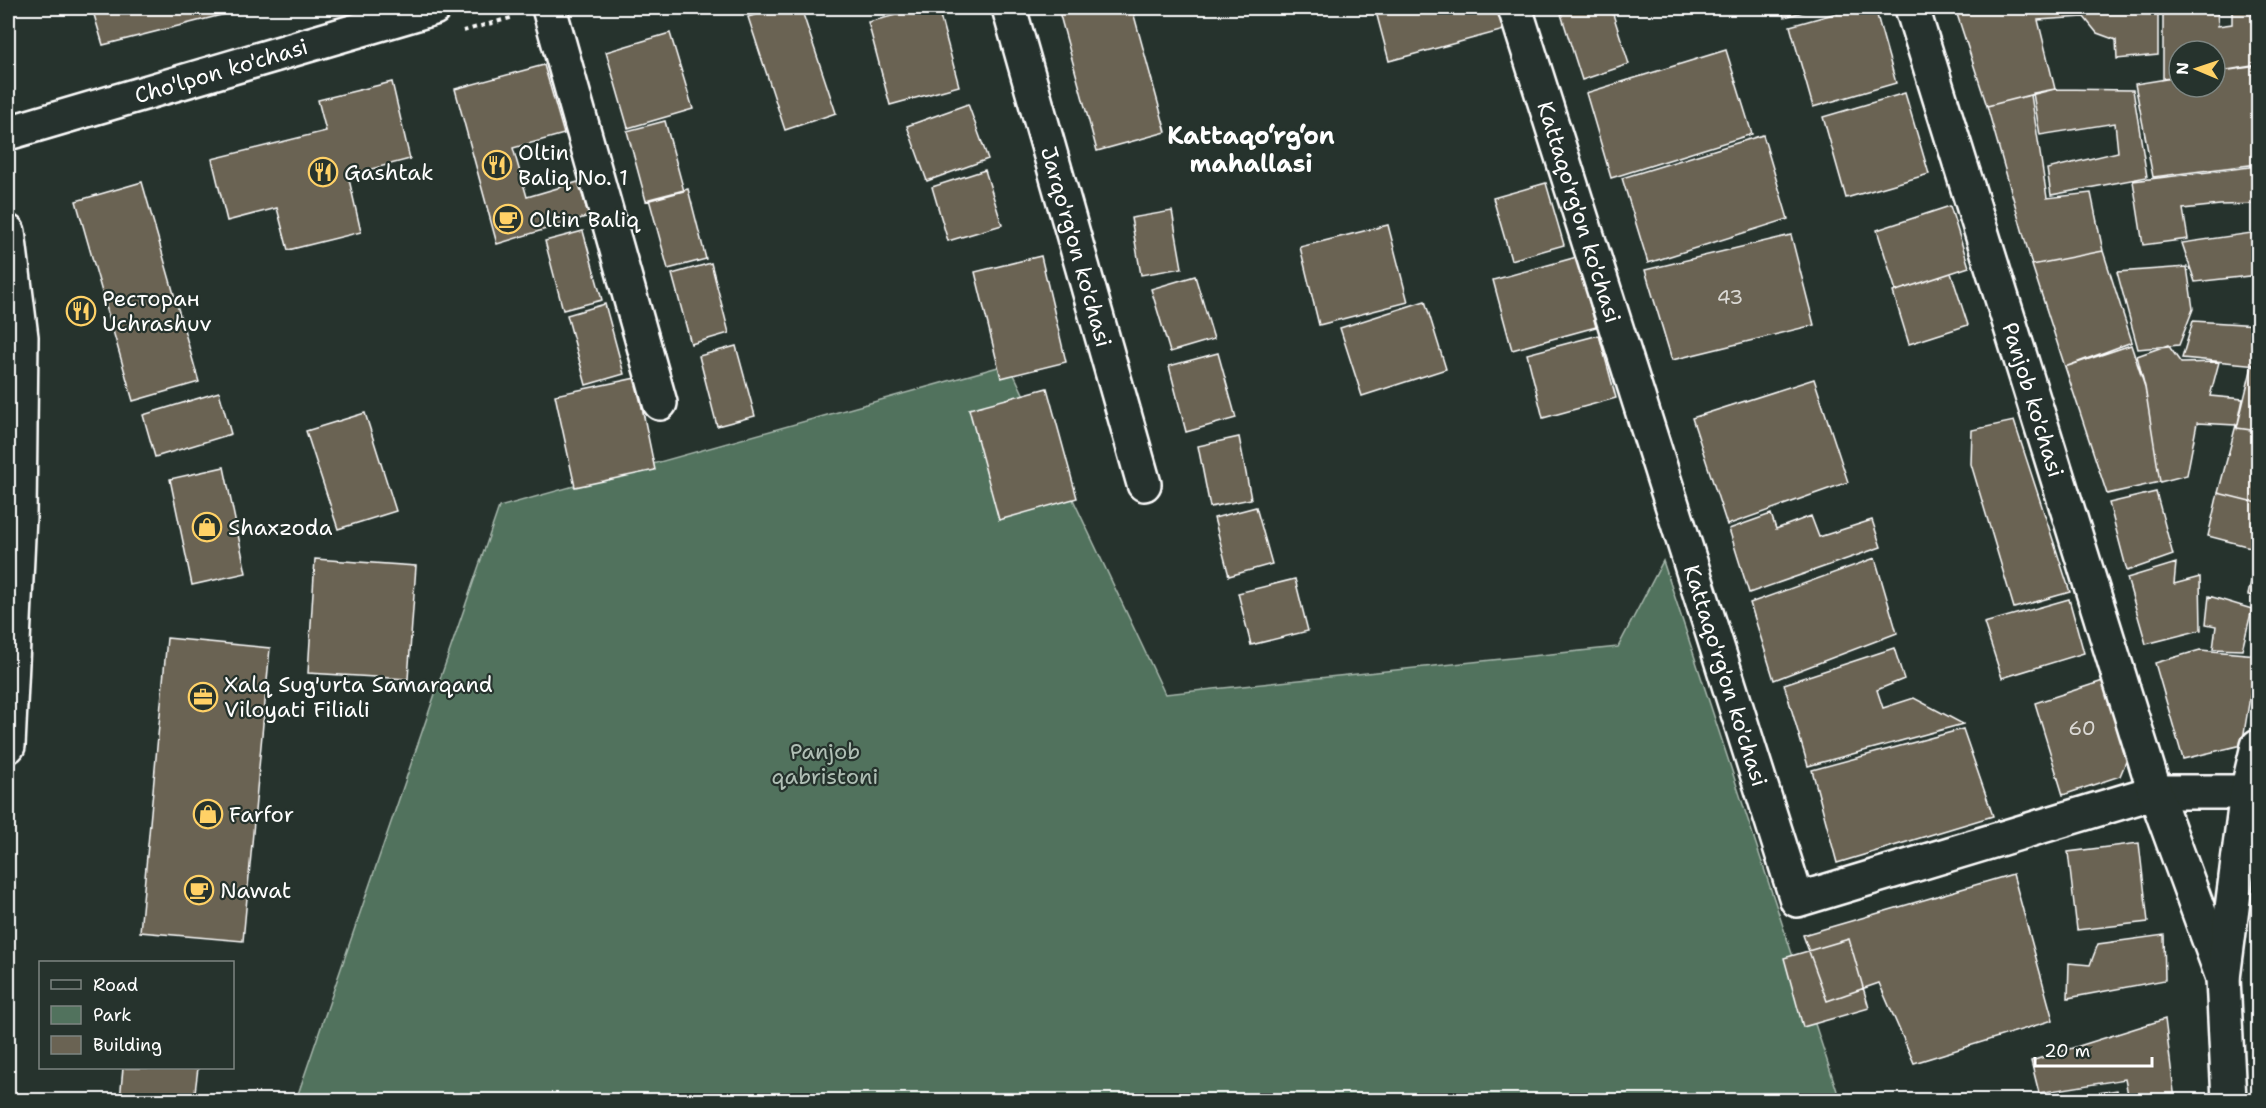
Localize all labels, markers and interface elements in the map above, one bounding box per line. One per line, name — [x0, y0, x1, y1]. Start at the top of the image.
street label: Cho'lpon ko'chasi — [131, 31, 311, 110]
north arrow — [2167, 39, 2227, 99]
text: N — [2172, 62, 2193, 75]
street label: Kattaqo'rg'on ko'chasi — [1531, 98, 1628, 326]
district label: Kattaqo‘rg‘on mahallasi — [1167, 120, 1335, 180]
place label: Oltin Baliq No. 1 — [518, 138, 628, 192]
street label: Jarqo'rg'on ko'chasi — [1034, 143, 1119, 350]
restaurant icon: Oltin Baliq No. 1 — [481, 149, 513, 181]
restaurant icon: Gashtak — [307, 156, 339, 188]
place label: Gashtak — [344, 158, 434, 187]
cafe icon: Oltin Baliq — [492, 203, 524, 235]
place label: Oltin Baliq — [529, 205, 641, 234]
place label: Ресторан Uchrashuv — [102, 284, 212, 338]
house number: 43 — [1717, 284, 1743, 310]
restaurant icon: Ресторан Uchrashuv — [65, 295, 97, 327]
street label: Panjob ko'chasi — [1996, 319, 2071, 481]
shop icon: Shaxzoda — [191, 511, 223, 543]
place label: Shaxzoda — [228, 513, 333, 542]
street label: Kattaqo'rg'on ko'chasi — [1677, 561, 1775, 790]
place label: Xalq Sug'urta Samarqand Viloyati Filiali — [224, 670, 493, 724]
office icon: Xalq Sug'urta Samarqand Viloyati Filiali — [187, 681, 219, 713]
house number: 60 — [2068, 715, 2096, 741]
park label: Panjob qabristoni — [772, 737, 878, 791]
shop icon: Farfor — [192, 798, 224, 830]
place label: Farfor — [229, 800, 294, 829]
cafe icon: Nawat — [183, 874, 215, 906]
place label: Nawat — [220, 876, 291, 905]
legend — [39, 961, 234, 1069]
text: Road — [93, 973, 138, 997]
text: Park — [93, 1003, 132, 1027]
scale bar — [2035, 1030, 2152, 1068]
text: Building — [93, 1033, 162, 1057]
text: 20 m — [2044, 1039, 2090, 1063]

